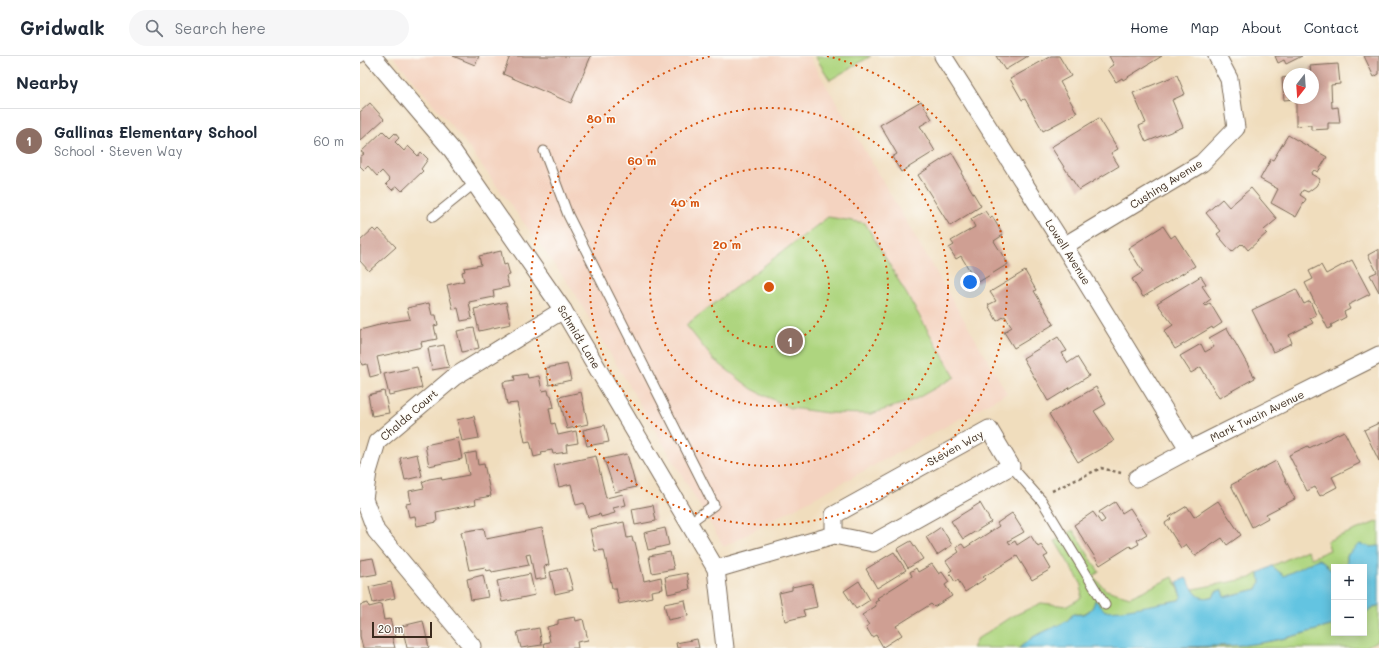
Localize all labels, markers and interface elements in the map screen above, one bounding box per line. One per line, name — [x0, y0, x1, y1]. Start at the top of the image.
search box — [129, 10, 409, 46]
text: Gridwalk — [20, 15, 105, 40]
icon: search — [143, 17, 165, 39]
text: Search here — [175, 18, 266, 38]
text: Home — [1130, 18, 1168, 37]
text: Map — [1190, 18, 1219, 37]
text: About — [1241, 18, 1282, 37]
text: Contact — [1304, 18, 1359, 37]
north arrow — [1283, 68, 1319, 104]
text: Nearby — [16, 71, 78, 93]
text: 80 m — [586, 110, 616, 126]
text: Gallinas Elementary School — [54, 122, 257, 142]
text: 1 — [26, 132, 32, 149]
text: 60 m — [314, 132, 344, 149]
text: School · Steven Way — [54, 142, 183, 159]
text: 60 m — [628, 152, 656, 168]
street label: Cushing Avenue — [1127, 155, 1205, 212]
text: 40 m — [670, 194, 700, 210]
street label: Lowell Avenue — [1042, 216, 1095, 288]
text: 20 m — [713, 236, 741, 252]
your location — [960, 272, 980, 292]
centre of rings — [762, 280, 776, 294]
street label: Schmidt Lane — [554, 302, 604, 372]
pin: 1 — [777, 326, 803, 356]
street label: Chalda Court — [377, 385, 441, 444]
street label: Mark Twain Avenue — [1207, 386, 1307, 445]
street label: Steven Way — [924, 426, 986, 469]
map controls — [1331, 564, 1367, 636]
button: + — [1331, 564, 1367, 600]
button: − — [1331, 600, 1367, 636]
scale bar — [372, 620, 432, 639]
text: 20 m — [378, 621, 403, 636]

